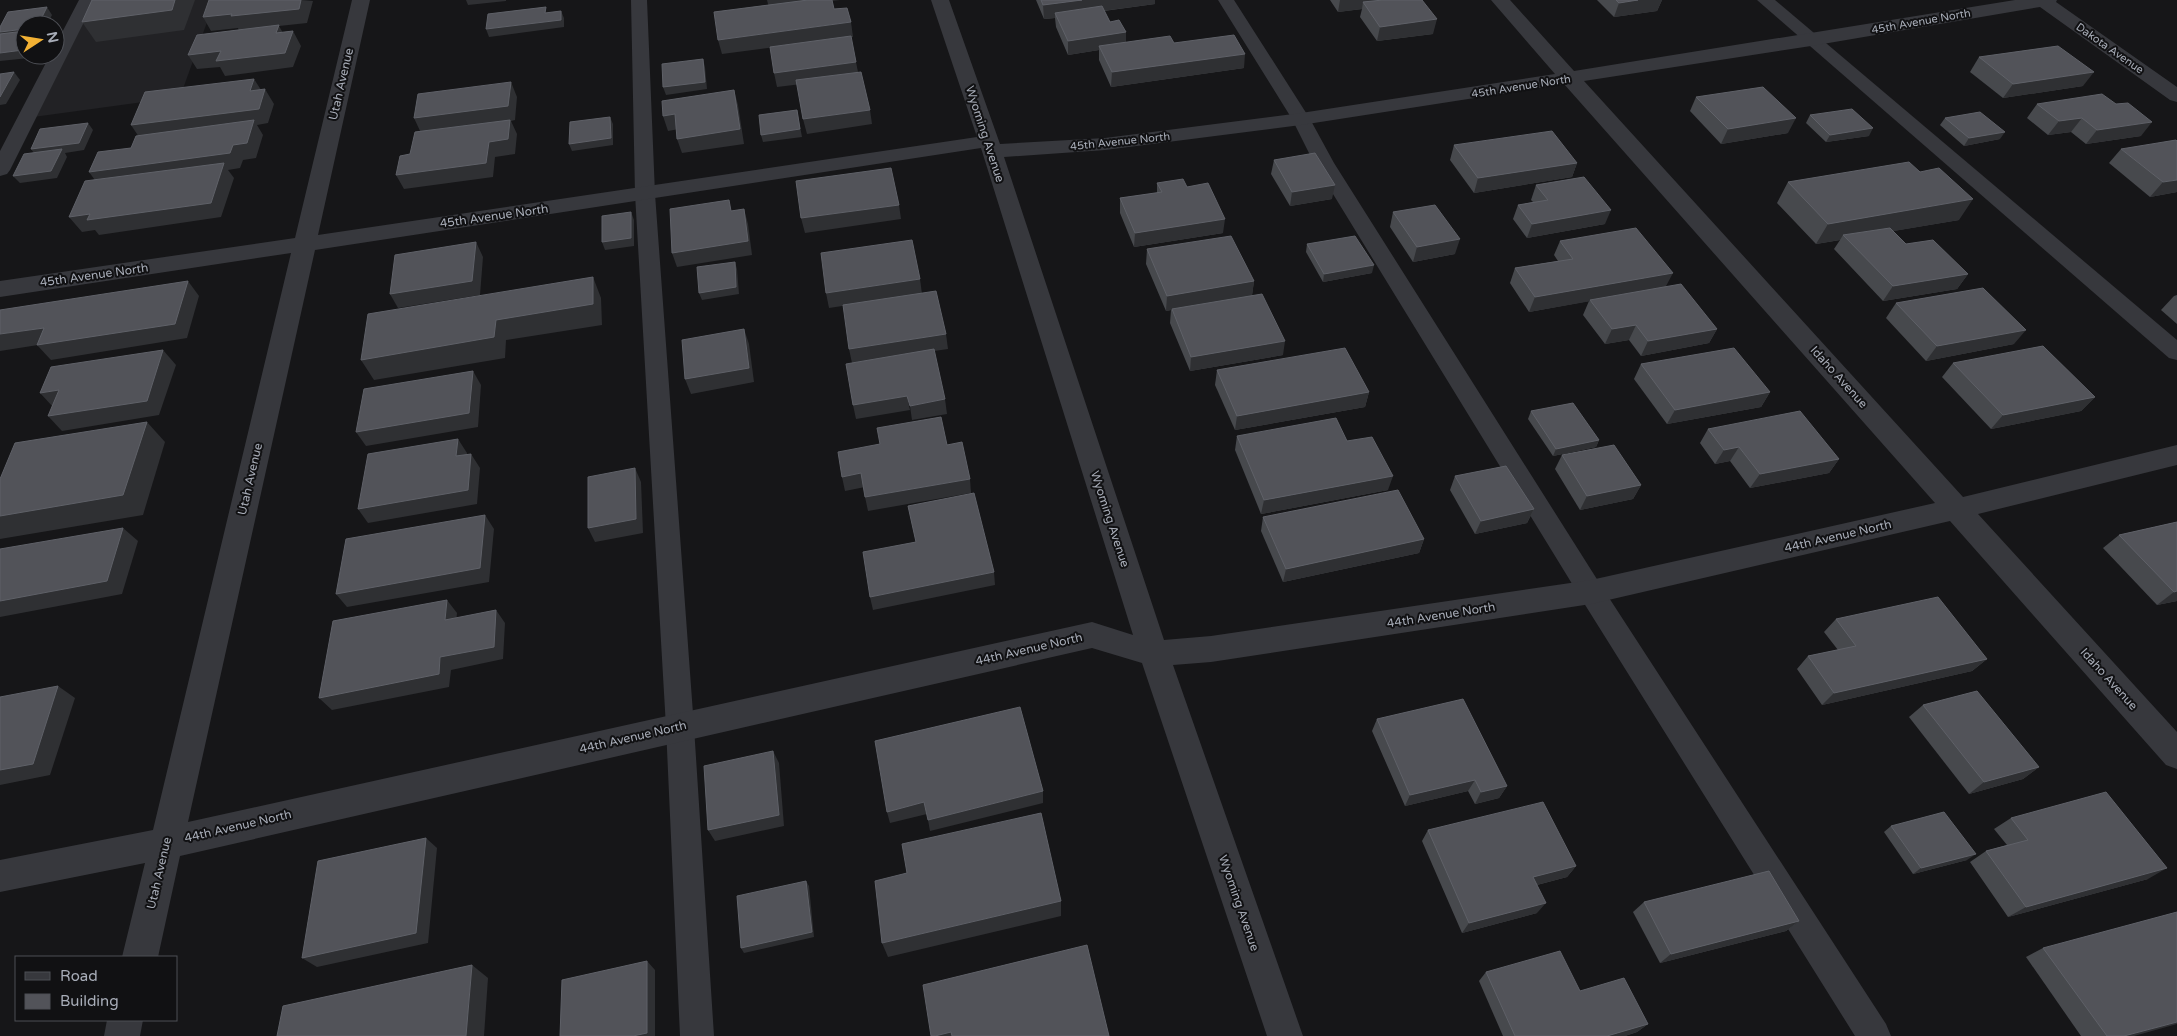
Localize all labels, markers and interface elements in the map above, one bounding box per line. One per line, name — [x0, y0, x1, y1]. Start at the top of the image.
street label: 45th Avenue North — [1871, 6, 1972, 37]
north arrow — [15, 15, 65, 65]
street label: Dakota Avenue — [2073, 20, 2146, 77]
text: N — [43, 30, 62, 45]
street label: Utah Avenue — [326, 46, 356, 121]
street label: 45th Avenue North — [1471, 72, 1572, 101]
street label: Wyoming Avenue — [963, 84, 1007, 184]
street label: 45th Avenue North — [1069, 130, 1171, 153]
street label: 45th Avenue North — [439, 201, 549, 231]
street label: 45th Avenue North — [39, 260, 149, 290]
street label: Idaho Avenue — [1808, 343, 1871, 411]
street label: Utah Avenue — [235, 441, 265, 516]
street label: Wyoming Avenue — [1088, 469, 1132, 569]
street label: 44th Avenue North — [1783, 517, 1893, 555]
street label: 44th Avenue North — [1386, 600, 1496, 630]
street label: 44th Avenue North — [974, 630, 1084, 668]
street label: Idaho Avenue — [2078, 645, 2141, 713]
street label: 44th Avenue North — [578, 718, 688, 756]
street label: 44th Avenue North — [183, 807, 293, 845]
street label: Utah Avenue — [144, 835, 174, 910]
street label: Wyoming Avenue — [1216, 853, 1262, 953]
legend — [15, 956, 178, 1021]
text: Road — [60, 967, 98, 985]
text: Building — [60, 992, 119, 1010]

